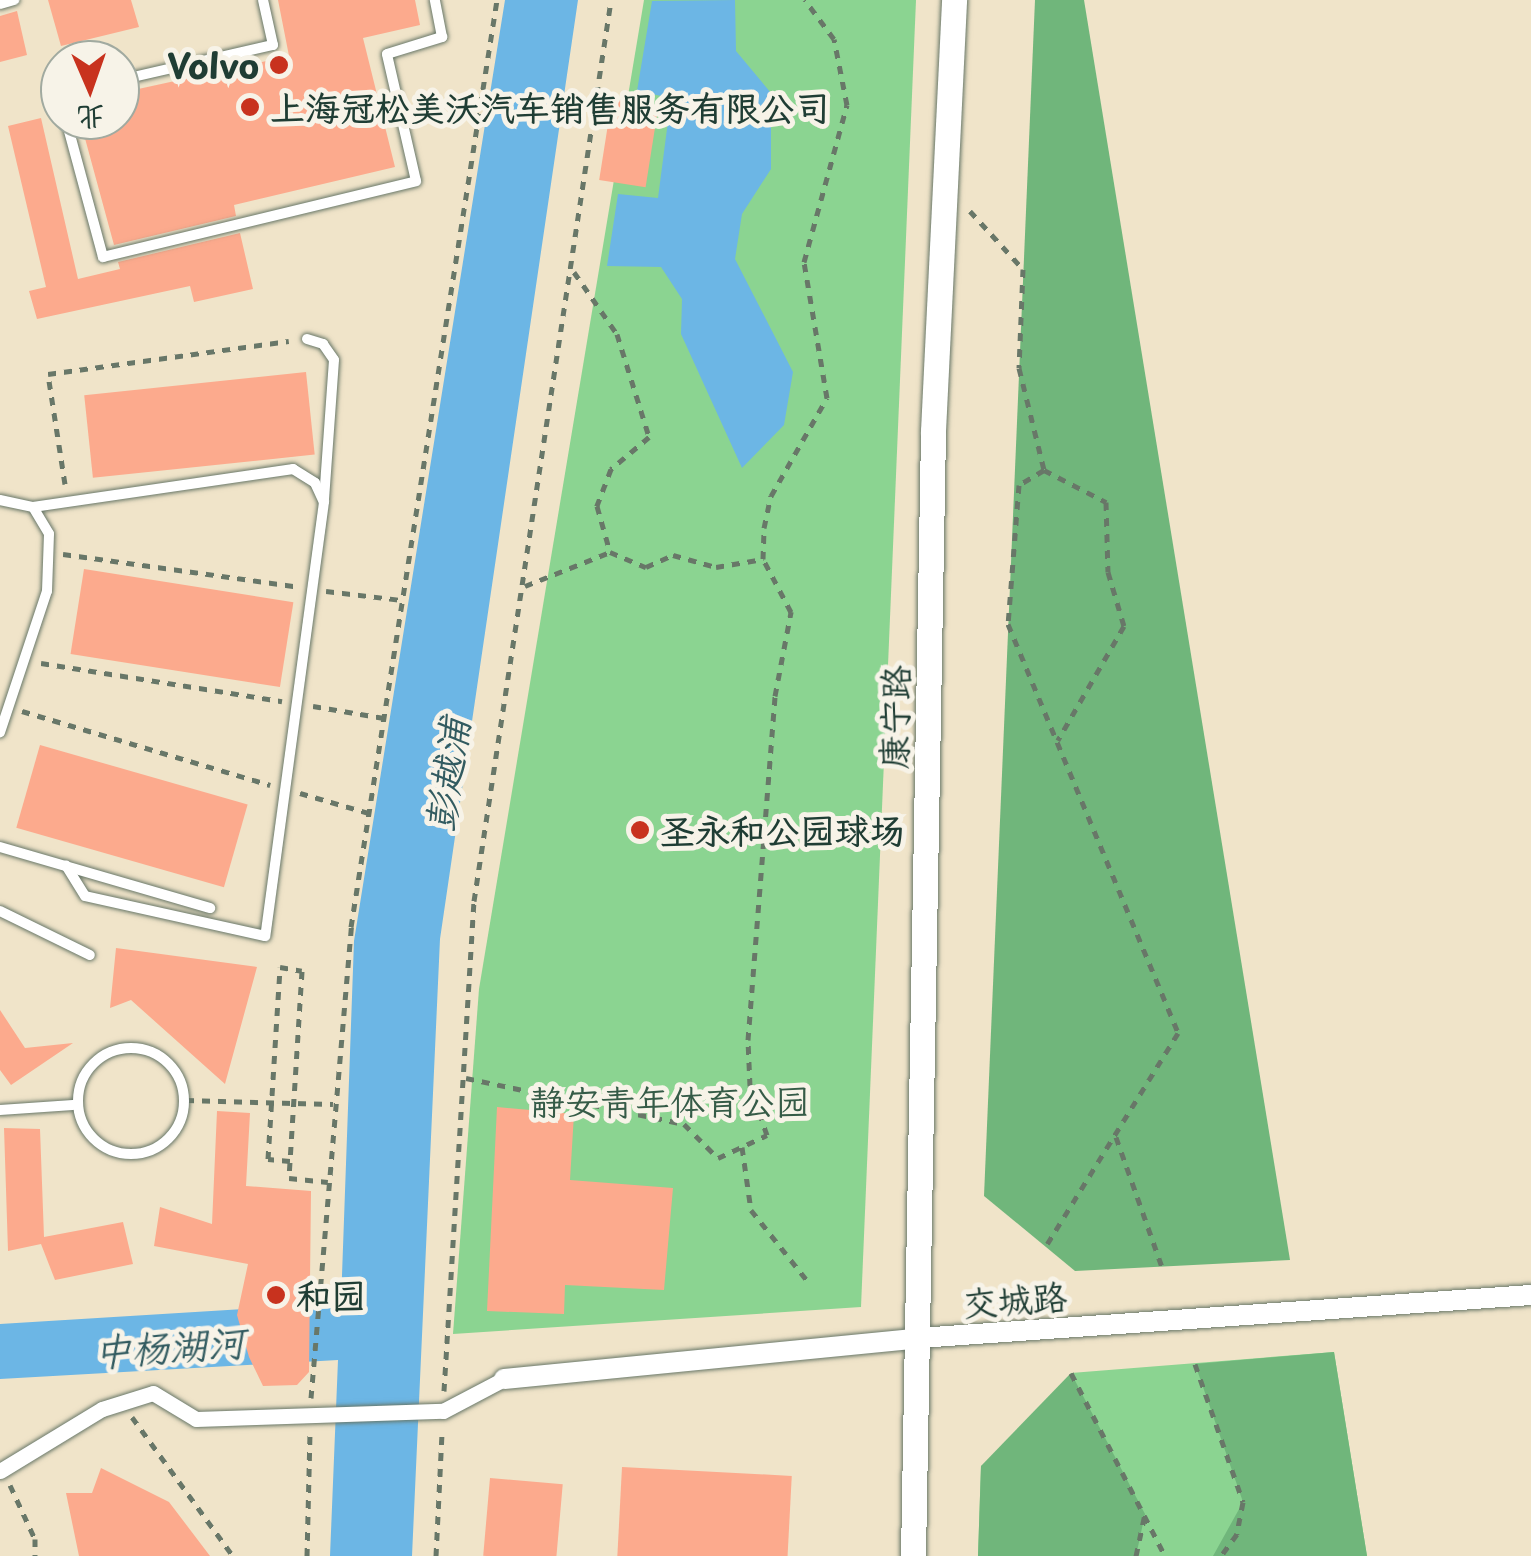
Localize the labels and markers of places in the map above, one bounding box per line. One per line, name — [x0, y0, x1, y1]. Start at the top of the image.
place label: Volvo — [167, 44, 259, 86]
marker: Volvo — [268, 54, 290, 76]
place label: 上海冠松美沃汽车销售服务有限公司 — [270, 86, 830, 128]
marker: 上海冠松美沃汽车销售服务有限公司 — [239, 96, 261, 118]
place label: 圣永和公园球场 — [660, 809, 905, 851]
marker: 圣永和公园球场 — [629, 819, 651, 841]
place label: 和园 — [296, 1274, 366, 1316]
marker: 和园 — [265, 1284, 287, 1306]

